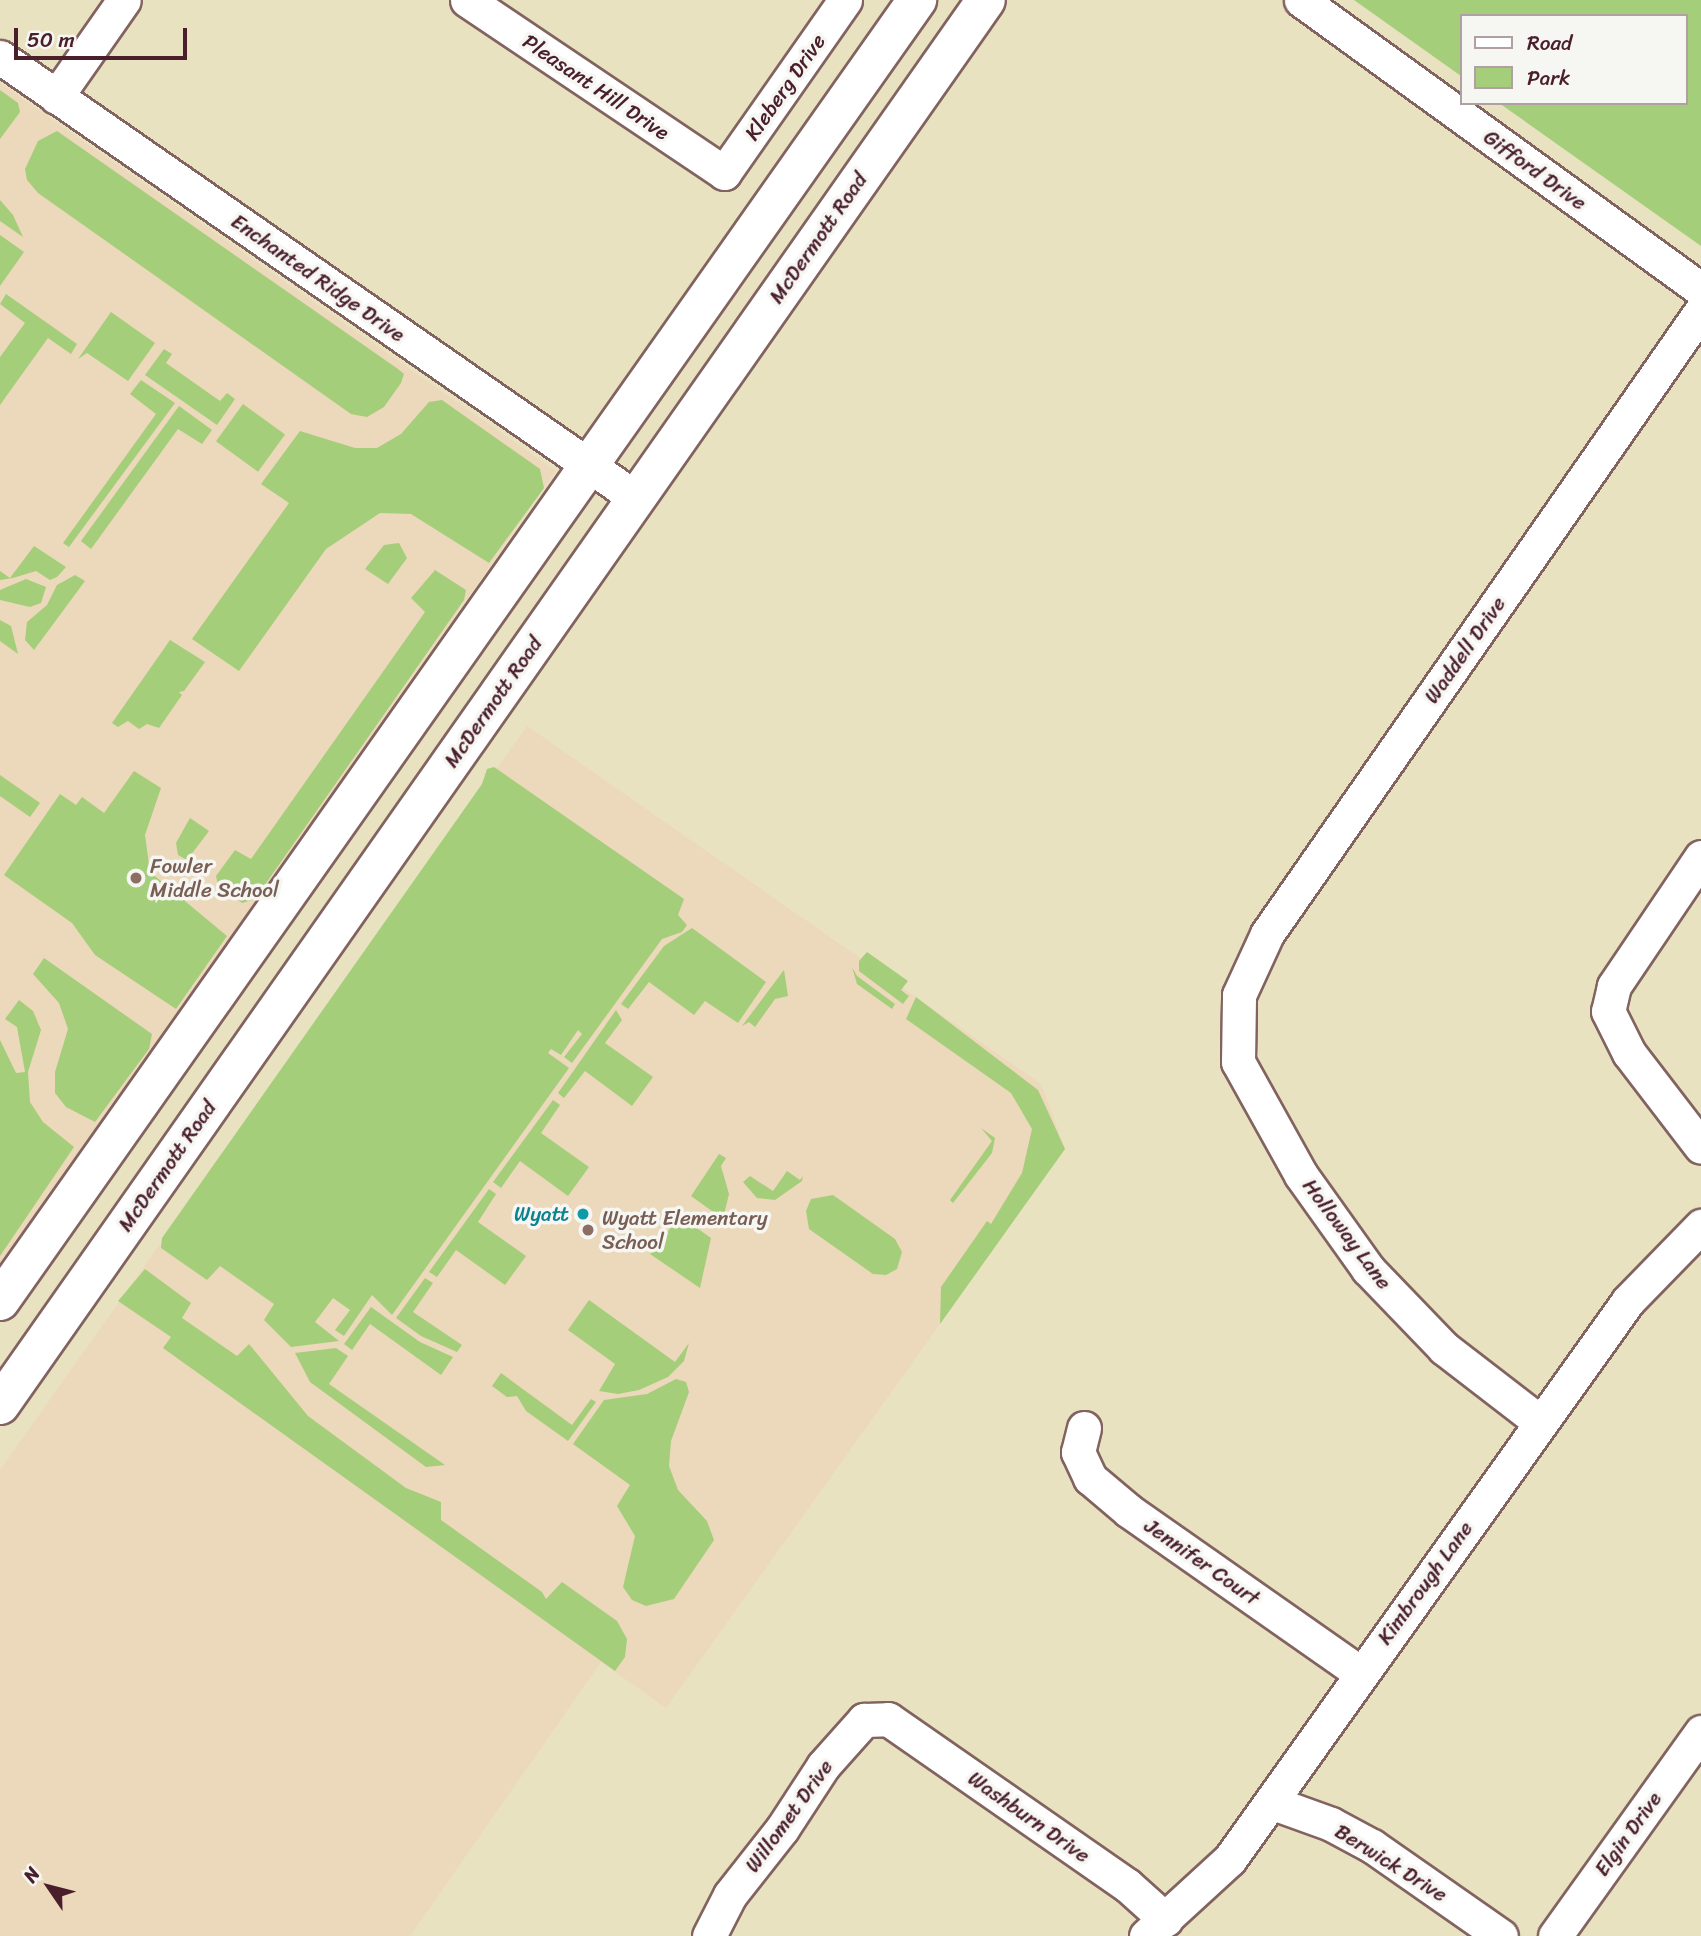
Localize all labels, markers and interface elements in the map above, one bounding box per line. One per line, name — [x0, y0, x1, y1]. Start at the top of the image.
scale bar — [18, 14, 191, 58]
legend — [1460, 14, 1687, 105]
text: 50 m — [27, 21, 75, 59]
text: Road — [1527, 24, 1572, 62]
street label: Pleasant Hill Drive — [518, 28, 674, 146]
street label: Kleberg Drive — [739, 29, 831, 145]
text: Park — [1527, 59, 1570, 97]
street label: Gifford Drive — [1479, 124, 1591, 216]
street label: McDermott Road — [763, 168, 873, 308]
street label: Enchanted Ridge Drive — [226, 208, 410, 348]
street label: Waddell Drive — [1419, 592, 1511, 708]
street label: McDermott Road — [438, 632, 548, 772]
place label: Fowler Middle School — [150, 853, 279, 903]
marker: Fowler Middle School — [128, 870, 144, 886]
street label: McDermott Road — [112, 1096, 222, 1236]
street label: Holloway Lane — [1297, 1174, 1397, 1294]
place label: Wyatt — [514, 1201, 569, 1227]
place label: Wyatt Elementary School — [602, 1205, 768, 1255]
marker: Wyatt — [575, 1206, 591, 1222]
marker: Wyatt Elementary School — [580, 1222, 596, 1238]
street label: Jennifer Court — [1139, 1513, 1265, 1611]
street label: Kimbrough Lane — [1372, 1517, 1478, 1649]
street label: Willomet Drive — [740, 1755, 838, 1877]
street label: Washburn Drive — [963, 1766, 1095, 1868]
street label: Elgin Drive — [1589, 1787, 1667, 1881]
street label: Berwick Drive — [1330, 1819, 1452, 1907]
north arrow — [14, 1852, 84, 1922]
text: N — [14, 1860, 49, 1890]

